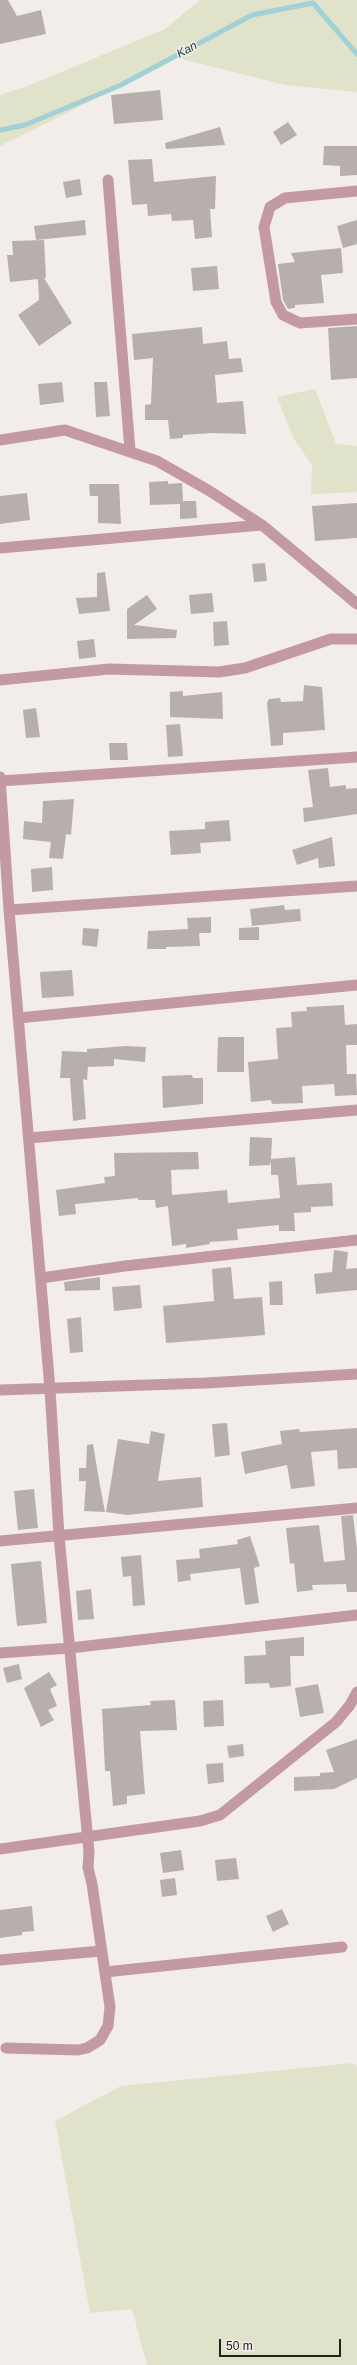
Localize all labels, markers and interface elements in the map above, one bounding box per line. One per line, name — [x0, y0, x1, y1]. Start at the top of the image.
water label: Kan — [174, 39, 200, 61]
scale bar — [221, 2331, 343, 2357]
text: 50 m — [226, 2339, 253, 2353]

